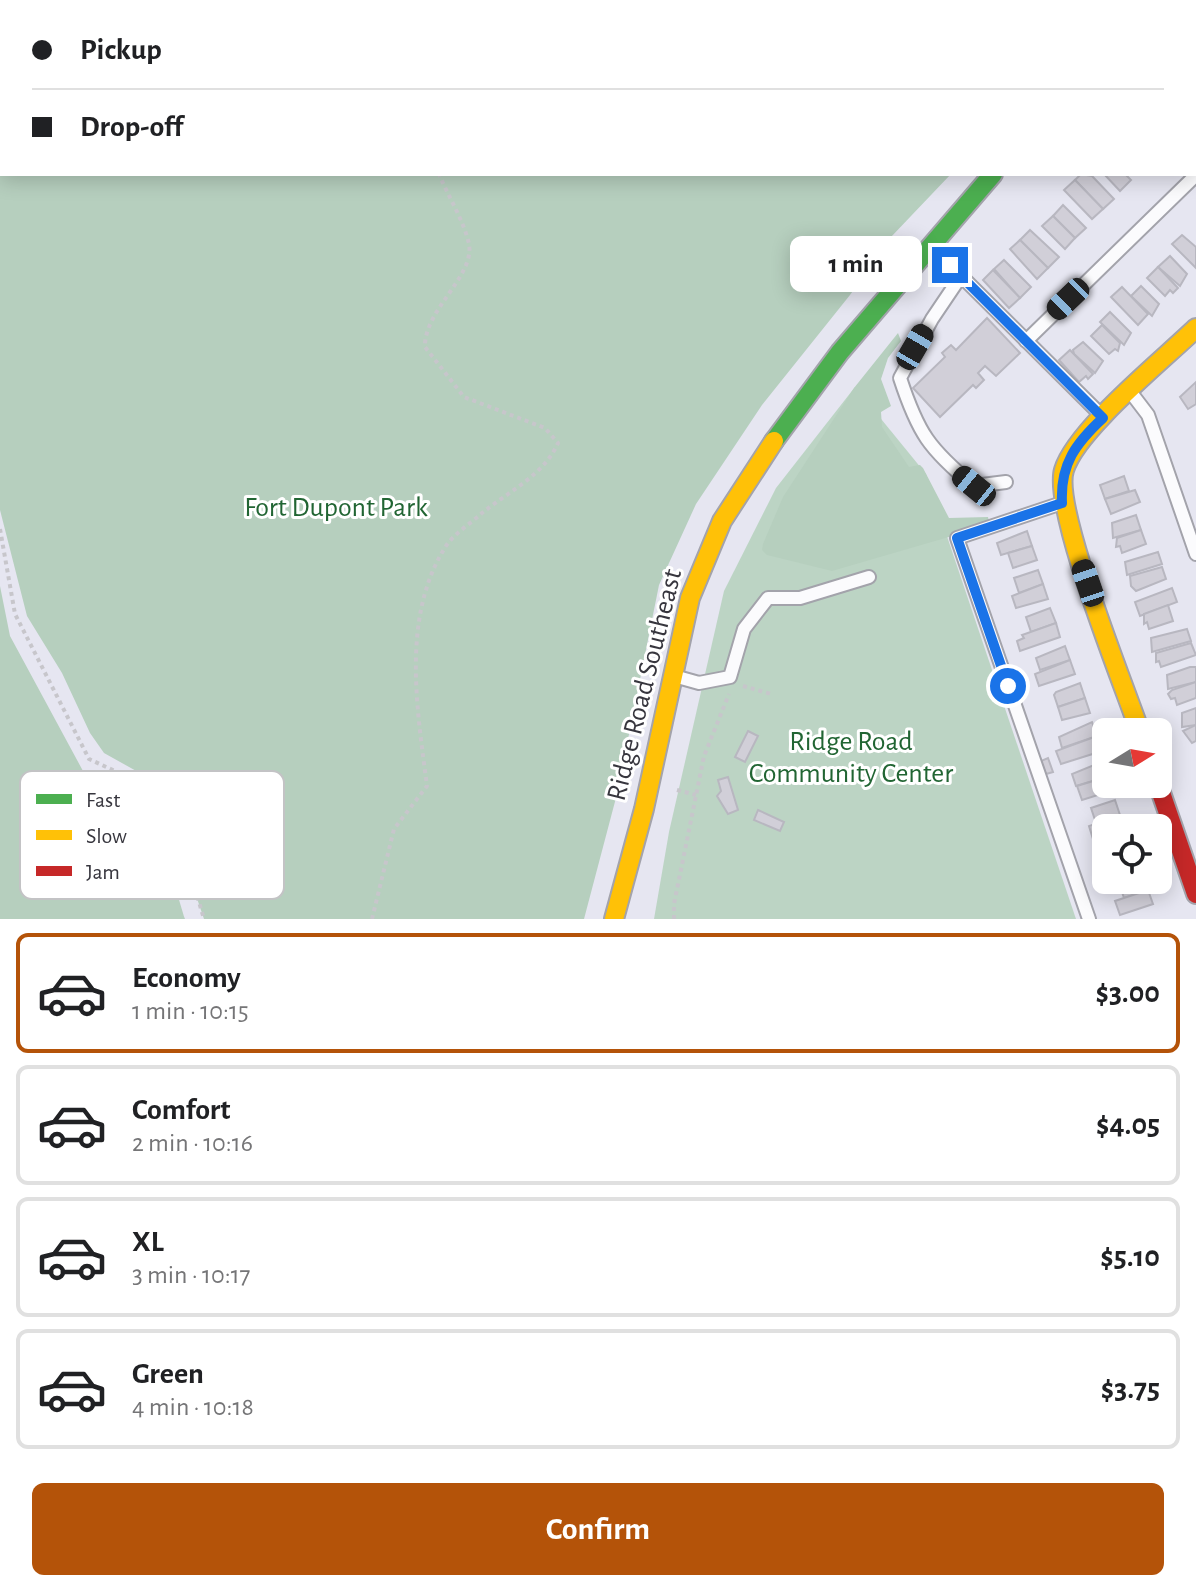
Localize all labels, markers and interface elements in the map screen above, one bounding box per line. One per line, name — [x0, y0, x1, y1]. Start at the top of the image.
text: Pickup — [80, 35, 162, 65]
text: Drop-off — [80, 112, 183, 142]
callout: 1 min — [790, 237, 922, 293]
route end — [932, 247, 968, 283]
text: 1 min — [829, 251, 883, 277]
car — [1042, 274, 1094, 324]
car — [893, 320, 937, 374]
car — [948, 462, 1000, 510]
park label: Fort Dupont Park — [244, 494, 428, 522]
car — [1069, 556, 1107, 610]
street label: Ridge Road Southeast — [603, 566, 687, 804]
route start — [990, 668, 1026, 704]
north arrow — [1092, 718, 1172, 798]
map controls — [1092, 718, 1172, 894]
park label: Ridge Road Community Center — [749, 728, 953, 788]
legend — [20, 771, 284, 899]
text: Fast — [86, 789, 120, 811]
button: locate — [1092, 814, 1172, 894]
text: Slow — [86, 825, 127, 847]
text: Jam — [86, 861, 120, 883]
icon: car — [36, 957, 108, 1029]
text: Economy — [132, 963, 241, 993]
text: $3.00 — [1095, 978, 1160, 1008]
text: 1 min · 10:15 — [132, 998, 249, 1024]
icon: car — [36, 1089, 108, 1161]
text: Comfort — [132, 1095, 231, 1125]
text: $4.05 — [1096, 1110, 1160, 1140]
text: 2 min · 10:16 — [132, 1130, 253, 1156]
icon: car — [36, 1221, 108, 1293]
text: XL — [132, 1227, 164, 1257]
text: $5.10 — [1100, 1242, 1160, 1272]
text: 3 min · 10:17 — [132, 1262, 250, 1288]
icon: car — [36, 1353, 108, 1425]
text: Green — [132, 1359, 204, 1389]
text: $3.75 — [1101, 1374, 1160, 1404]
text: 4 min · 10:18 — [132, 1394, 254, 1420]
button: Confirm — [32, 1483, 1164, 1575]

